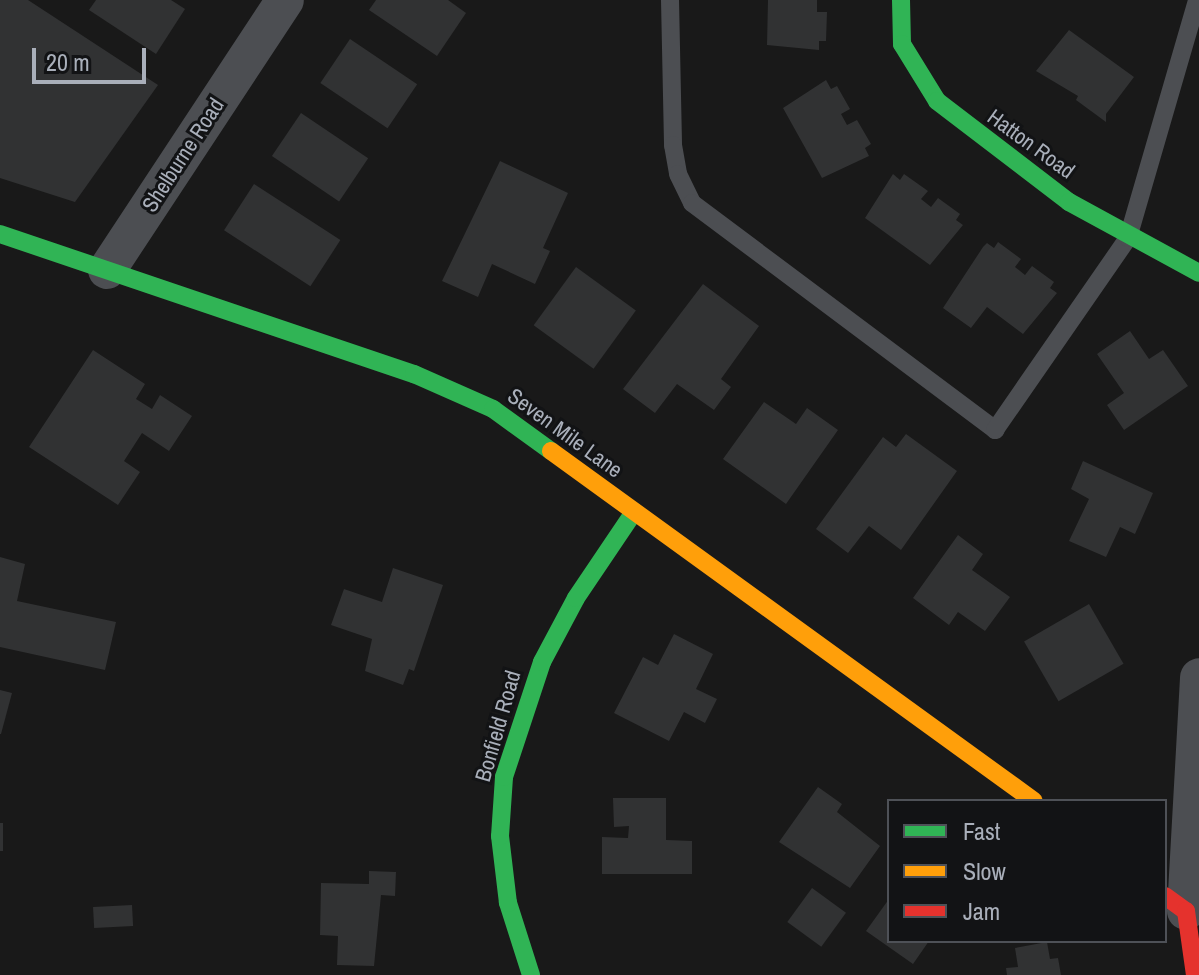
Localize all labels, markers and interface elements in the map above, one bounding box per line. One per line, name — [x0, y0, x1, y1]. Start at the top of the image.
scale bar — [36, 32, 150, 82]
text: 20 m — [46, 46, 90, 78]
street label: Shelburne Road — [136, 93, 230, 217]
street label: Hatton Road — [982, 104, 1080, 184]
street label: Seven Mile Lane — [502, 383, 628, 483]
street label: Bonfield Road — [470, 667, 526, 785]
legend — [887, 799, 1167, 943]
text: Fast — [963, 815, 1000, 847]
text: Slow — [963, 855, 1006, 887]
text: Jam — [963, 895, 1000, 927]

